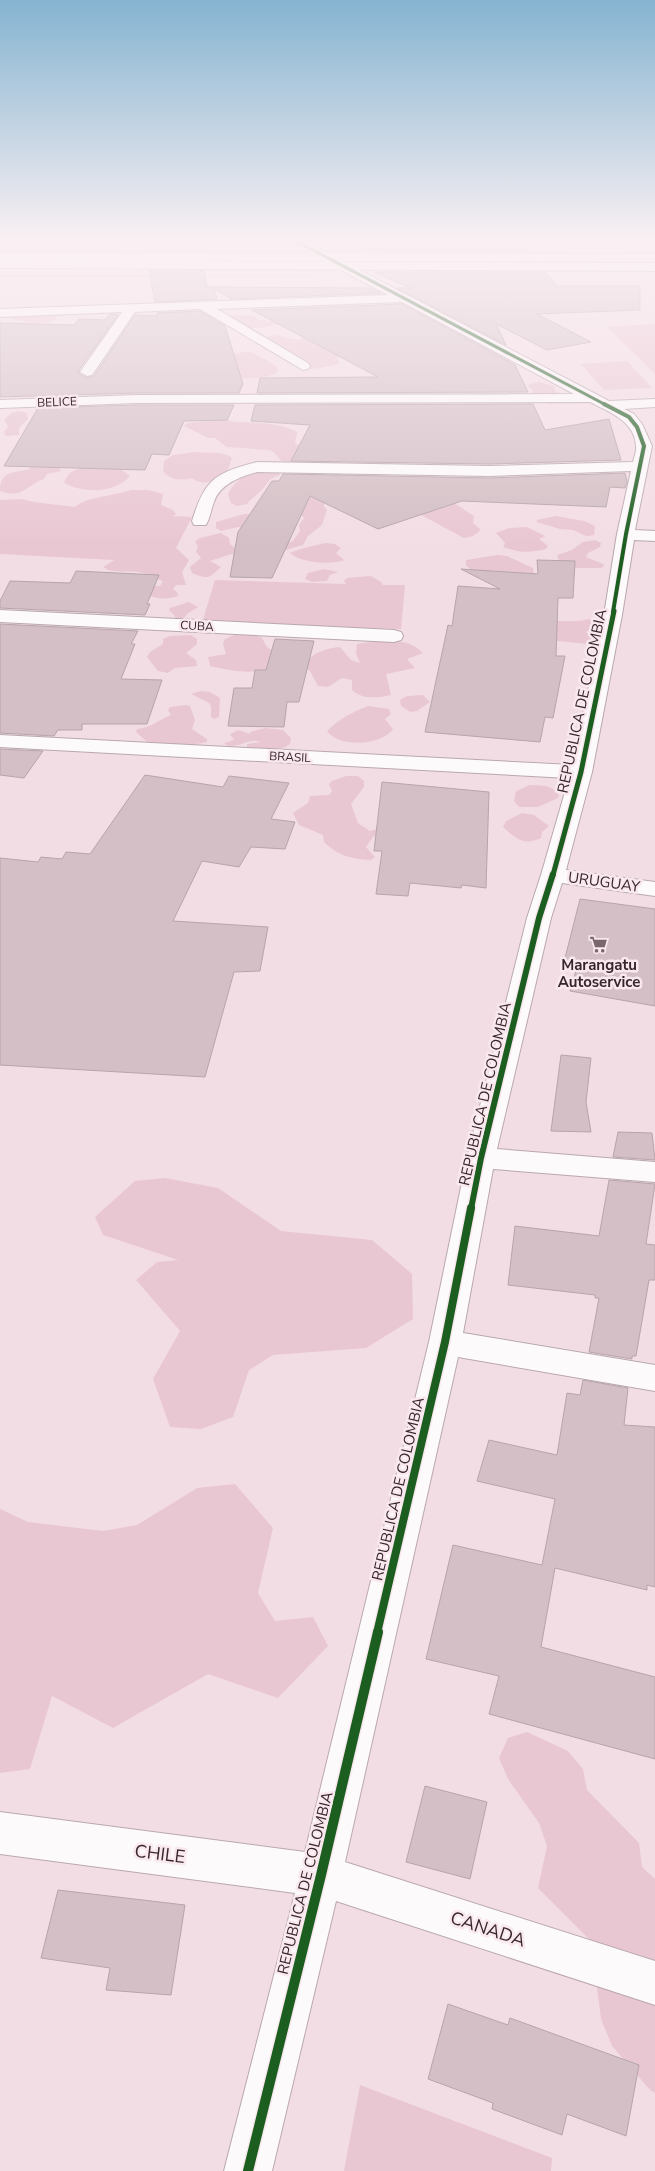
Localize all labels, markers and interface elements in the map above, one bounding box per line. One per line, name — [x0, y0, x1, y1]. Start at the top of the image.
street label: BELICE — [37, 393, 77, 411]
street label: REPUBLICA DE COLOMBIA — [553, 607, 611, 795]
street label: CUBA — [180, 617, 214, 635]
street label: BRASIL — [269, 748, 312, 766]
street label: URUGUAY — [567, 867, 642, 897]
supermarket icon: Marangatu Autoservice — [589, 934, 609, 954]
place label: Marangatu Autoservice — [558, 955, 640, 992]
street label: REPUBLICA DE COLOMBIA — [454, 1000, 516, 1188]
street label: REPUBLICA DE COLOMBIA — [367, 1395, 429, 1583]
street label: REPUBLICA DE COLOMBIA — [273, 1789, 337, 1977]
street label: CHILE — [133, 1839, 187, 1869]
street label: CANADA — [447, 1906, 529, 1952]

